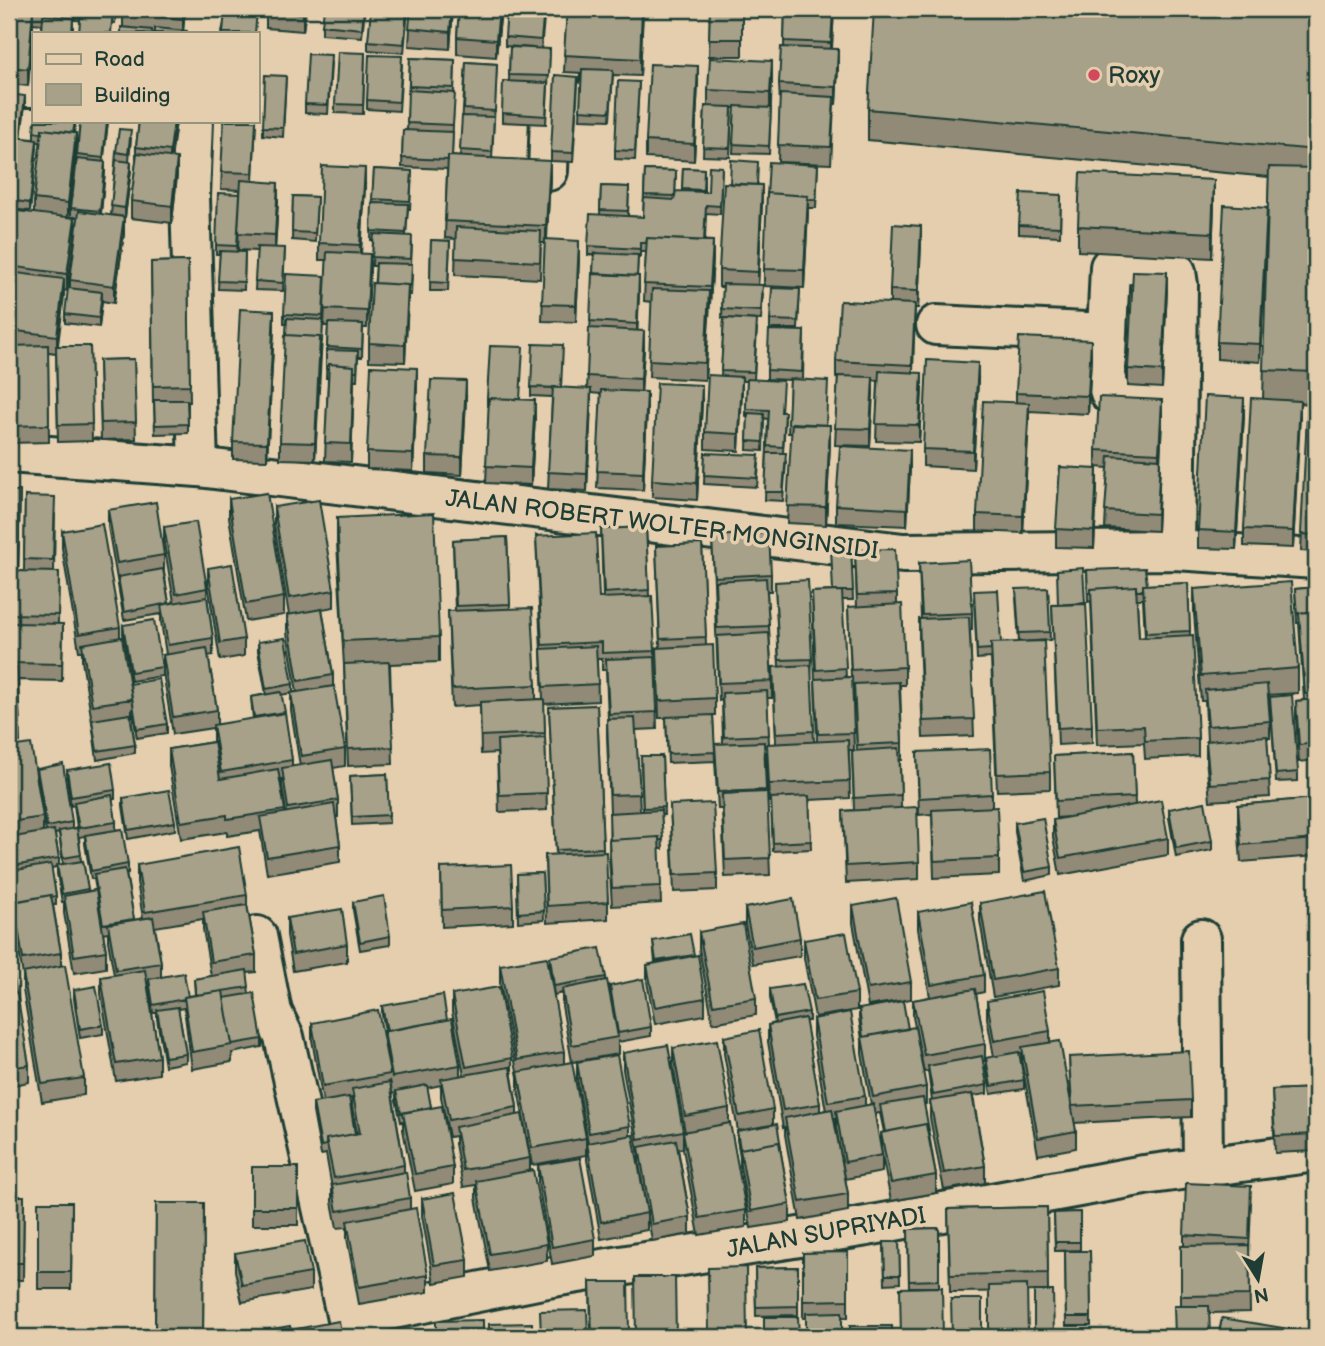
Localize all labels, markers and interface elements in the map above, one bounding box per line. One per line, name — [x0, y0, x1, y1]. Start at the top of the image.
legend — [32, 32, 259, 122]
text: Road — [94, 47, 145, 72]
place label: Roxy — [1108, 61, 1160, 90]
marker: Roxy — [1086, 67, 1102, 83]
text: Building — [94, 83, 170, 108]
street label: JALAN ROBERT WOLTER MONGINSIDI — [444, 484, 880, 565]
street label: JALAN SUPRIYADI — [724, 1201, 928, 1264]
north arrow — [1224, 1244, 1294, 1314]
text: N — [1252, 1282, 1270, 1307]

